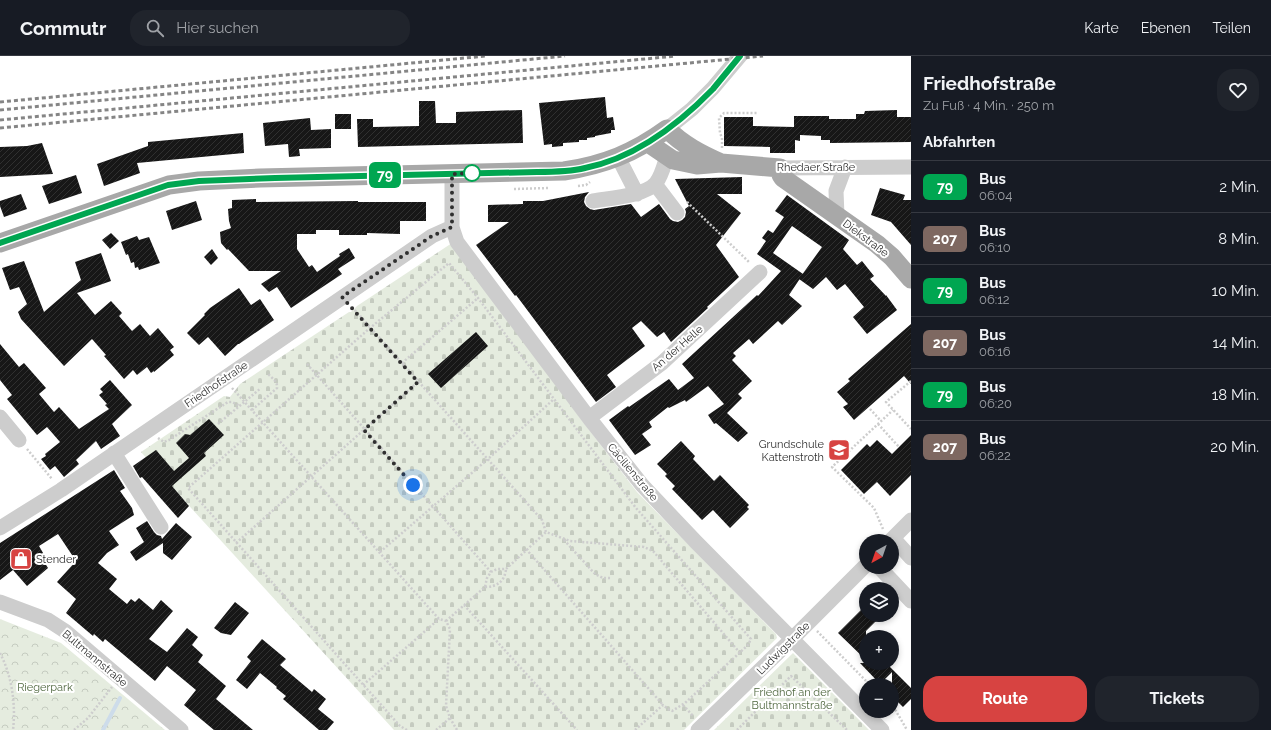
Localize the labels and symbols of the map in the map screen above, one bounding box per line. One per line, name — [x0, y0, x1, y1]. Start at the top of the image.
street label: Rhedaer Straße — [777, 161, 856, 174]
line badge: 79 — [367, 162, 403, 188]
unlabelled marker — [463, 164, 481, 182]
street label: Diekstraße — [840, 217, 892, 260]
street label: An der Helle — [649, 322, 706, 374]
street label: Friedhofstraße — [182, 358, 251, 410]
school or university icon: Grundschule Kattenstroth — [826, 437, 852, 463]
place label: Grundschule Kattenstroth — [759, 438, 825, 464]
street label: Cäcilienstraße — [605, 441, 661, 504]
your location — [403, 475, 423, 495]
north arrow — [859, 534, 899, 574]
shop icon: Stender — [8, 546, 34, 572]
place label: Stender — [36, 553, 76, 566]
street label: Ludwigstraße — [754, 619, 813, 677]
street label: Bultmannstraße — [60, 627, 130, 690]
park label: Riegerpark — [17, 681, 73, 694]
park label: Friedhof an der Bultmannstraße — [752, 686, 833, 712]

